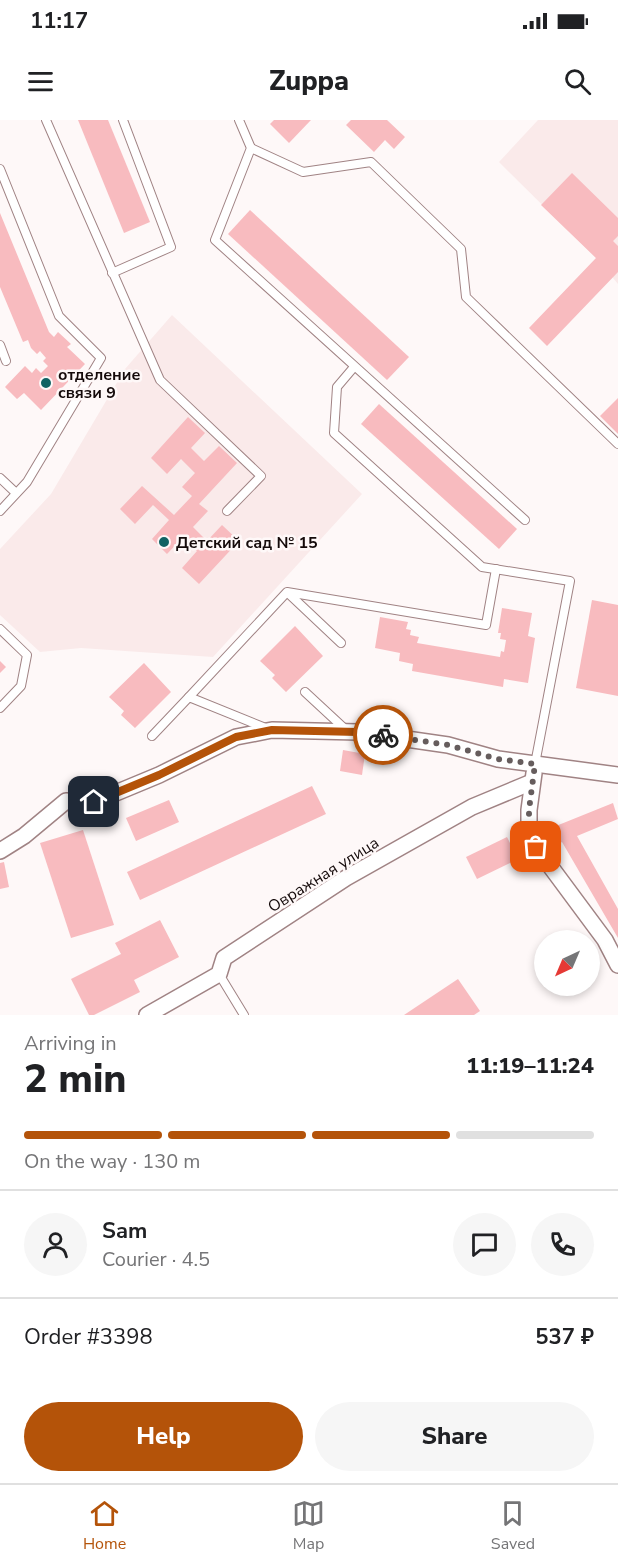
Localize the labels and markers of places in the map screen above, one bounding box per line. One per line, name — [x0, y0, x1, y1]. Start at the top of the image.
place label: отделение связи 9 — [58, 364, 140, 404]
marker: отделение связи 9 — [39, 376, 53, 390]
place label: Детский сад № 15 — [176, 532, 318, 554]
marker: Детский сад № 15 — [157, 535, 171, 549]
pin — [68, 776, 119, 827]
pin — [510, 821, 561, 872]

